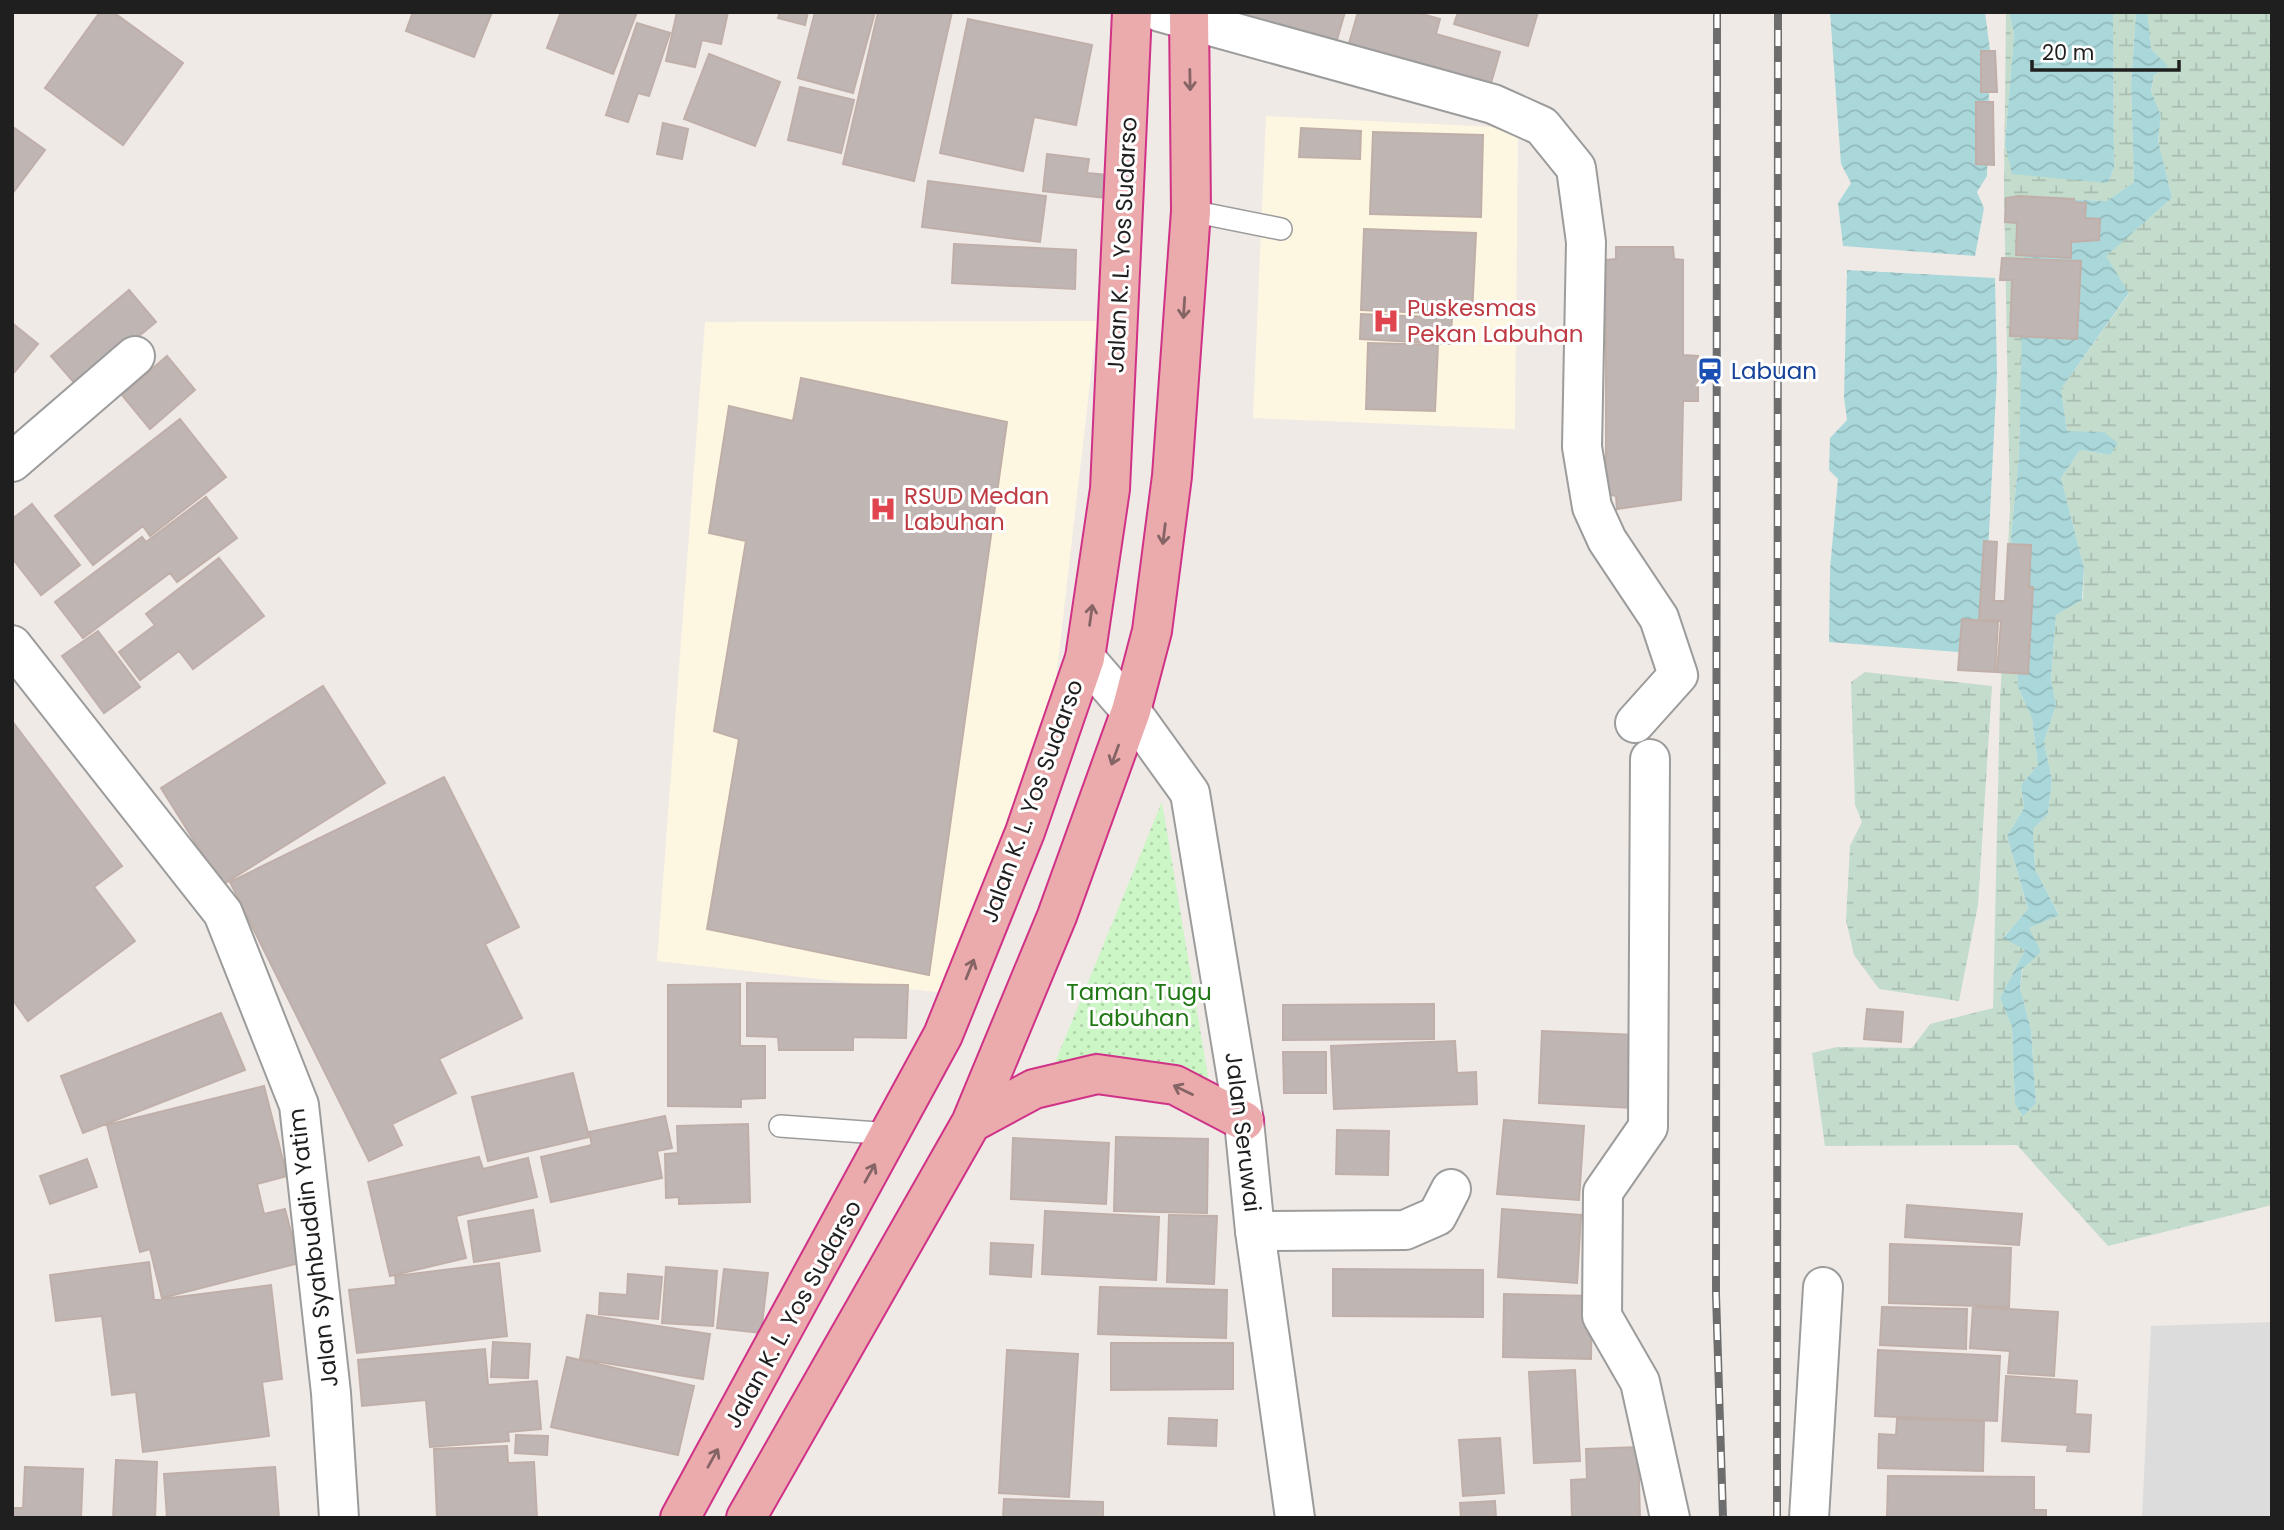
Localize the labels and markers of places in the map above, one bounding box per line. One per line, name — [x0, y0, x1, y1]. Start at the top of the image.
place label: Puskesmas Pekan Labuhan — [1407, 292, 1584, 350]
hospital icon: Puskesmas Pekan Labuhan — [1371, 306, 1401, 336]
place label: Labuan — [1731, 355, 1817, 387]
station icon: Labuan — [1695, 356, 1725, 386]
place label: RSUD Medan Labuhan — [904, 480, 1049, 538]
hospital icon: RSUD Medan Labuhan — [868, 494, 898, 524]

